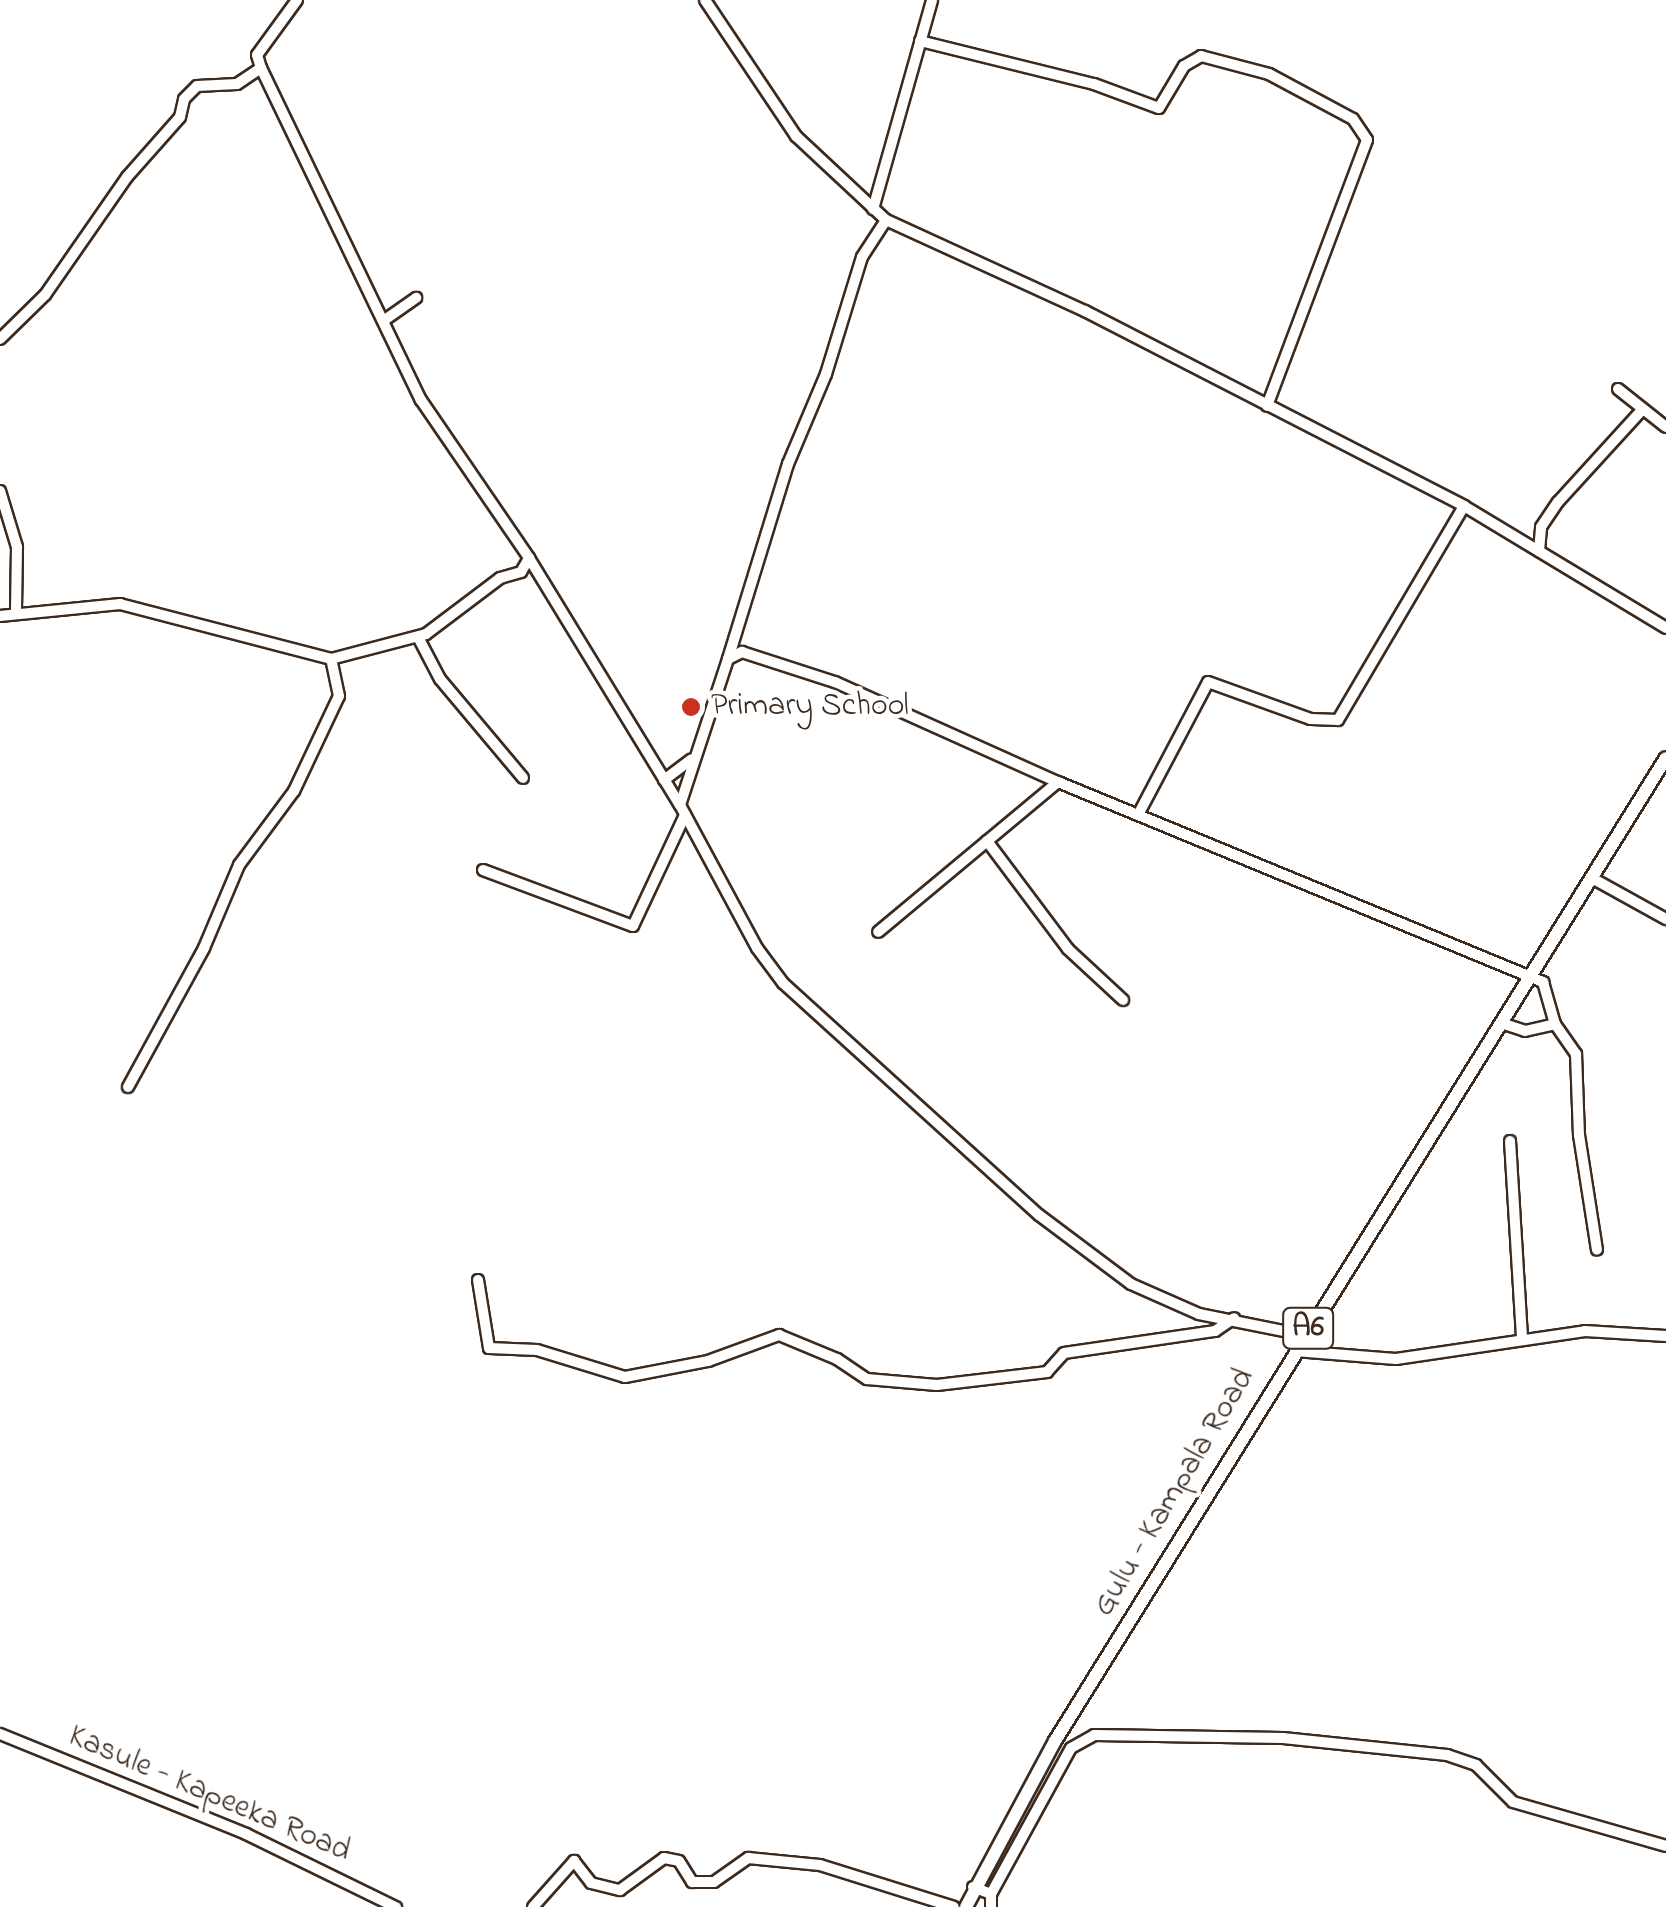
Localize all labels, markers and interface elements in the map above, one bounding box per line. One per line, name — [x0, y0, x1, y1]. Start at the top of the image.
place label: Primary School — [711, 688, 909, 726]
marker: Primary School — [680, 696, 702, 718]
road number: A6 — [1280, 1303, 1336, 1353]
street label: Gulu - Kampala Road — [1086, 1362, 1264, 1624]
street label: Kasule - Kapeeka Road — [62, 1718, 356, 1872]

